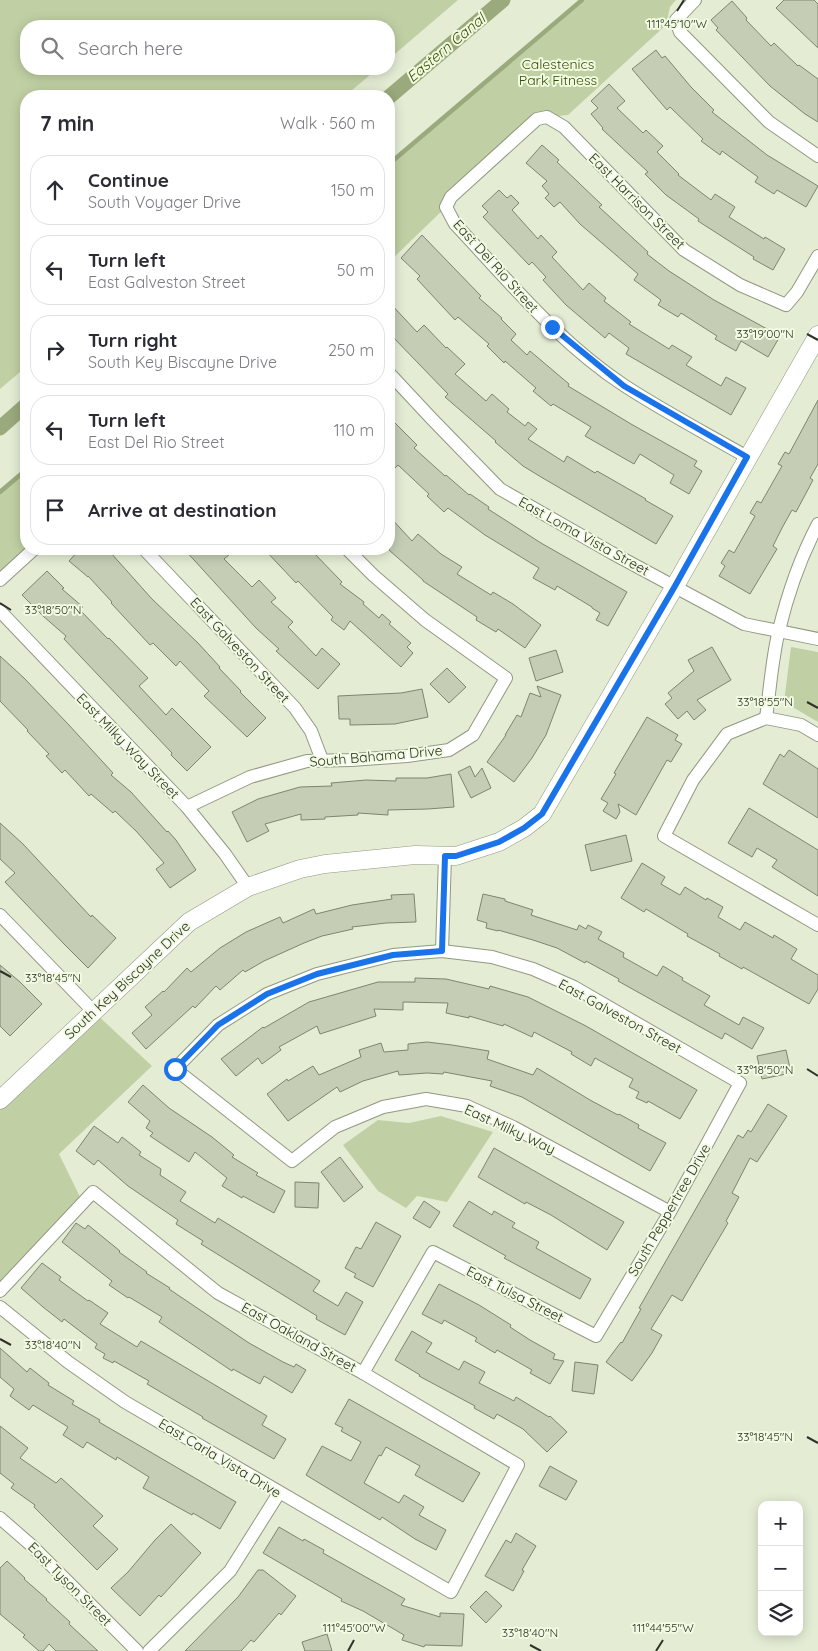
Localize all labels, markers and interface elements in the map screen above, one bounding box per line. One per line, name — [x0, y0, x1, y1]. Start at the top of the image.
water label: Eastern Canal — [403, 8, 490, 86]
text: 111°45'10"W — [647, 16, 708, 31]
search box — [20, 20, 395, 75]
icon: search — [38, 34, 66, 62]
text: Search here — [78, 36, 183, 60]
park label: Calestenics Park Fitness — [519, 55, 597, 89]
text: 7 min — [40, 110, 94, 136]
text: Walk · 560 m — [280, 113, 375, 133]
street label: East Harrison Street — [585, 149, 689, 253]
text: Continue — [88, 168, 169, 192]
icon: ahead — [41, 176, 69, 204]
text: 150 m — [331, 180, 374, 200]
text: South Voyager Drive — [88, 192, 241, 212]
street label: East Del Rio Street — [449, 216, 543, 317]
text: Turn left — [88, 248, 166, 272]
icon: left — [41, 256, 69, 284]
text: 50 m — [337, 260, 374, 280]
text: East Galveston Street — [88, 272, 246, 292]
route end — [541, 316, 564, 339]
text: 33°19'00"N — [736, 326, 794, 341]
text: Turn right — [88, 328, 177, 352]
icon: right — [41, 336, 69, 364]
text: 250 m — [328, 340, 374, 360]
text: South Key Biscayne Drive — [88, 352, 277, 372]
text: Turn left — [88, 408, 166, 432]
icon: left — [41, 416, 69, 444]
text: 110 m — [334, 420, 374, 440]
text: East Del Rio Street — [88, 432, 225, 452]
street label: East Loma Vista Street — [515, 493, 653, 580]
icon: arrive — [41, 496, 69, 524]
text: Arrive at destination — [88, 498, 277, 522]
street label: East Galveston Street — [186, 593, 294, 707]
text: 33°18'50"N — [25, 602, 81, 617]
street label: East Milky Way Street — [73, 689, 183, 803]
text: 33°18'55"N — [737, 694, 793, 709]
street label: South Bahama Drive — [309, 741, 443, 771]
street label: South Key Biscayne Drive — [60, 917, 194, 1043]
text: 33°18'45"N — [25, 970, 81, 985]
street label: East Galveston Street — [555, 975, 685, 1057]
route start — [164, 1058, 187, 1081]
text: 33°18'50"N — [737, 1062, 793, 1077]
street label: East Milky Way — [462, 1100, 558, 1158]
street label: South Peppertree Drive — [624, 1140, 714, 1280]
street label: East Tulsa Street — [463, 1262, 567, 1326]
street label: East Oakland Street — [238, 1298, 360, 1376]
text: 33°18'40"N — [25, 1337, 81, 1352]
street label: East Carla Vista Drive — [155, 1414, 285, 1502]
text: 33°18'45"N — [737, 1429, 793, 1444]
map controls — [758, 1501, 803, 1636]
button: + — [758, 1501, 803, 1546]
street label: East Tyson Street — [24, 1538, 116, 1630]
button: − — [758, 1546, 803, 1591]
button: layers — [758, 1591, 803, 1636]
text: 111°45'00"W — [322, 1620, 386, 1635]
text: 111°44'55"W — [632, 1620, 694, 1635]
text: 33°18'40"N — [502, 1625, 558, 1640]

